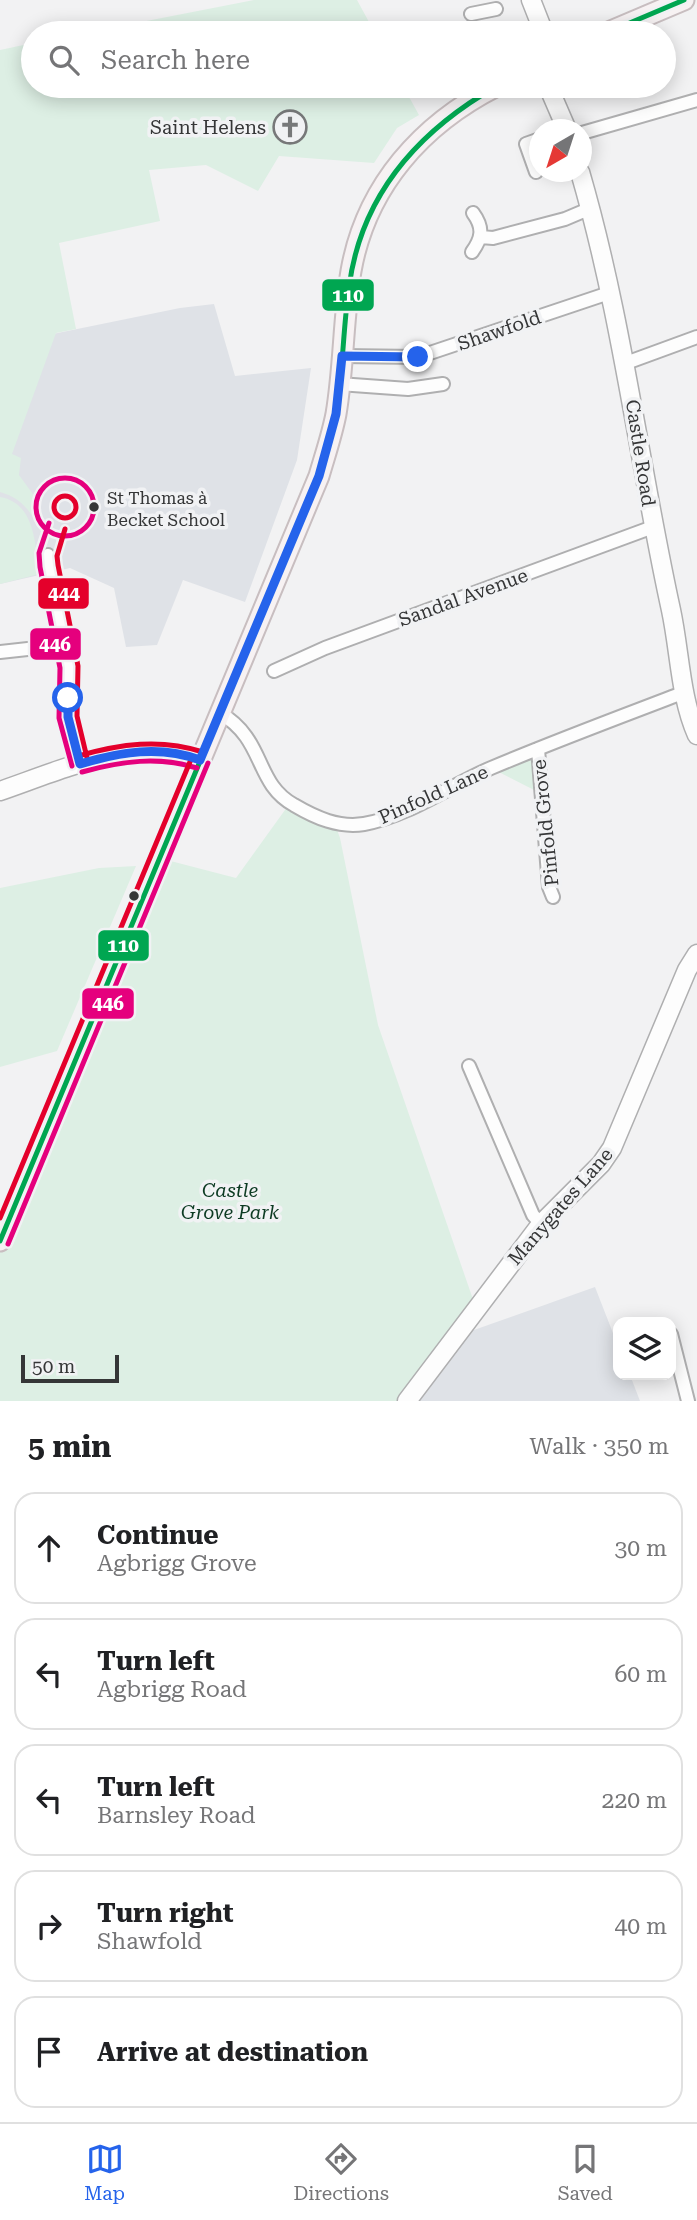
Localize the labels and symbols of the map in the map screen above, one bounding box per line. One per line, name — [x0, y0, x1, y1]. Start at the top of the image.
church icon: Saint Helens — [271, 108, 309, 146]
place label: Saint Helens — [150, 116, 266, 139]
north arrow — [529, 119, 592, 182]
line badge: 110 — [321, 278, 375, 312]
text: 110 — [332, 284, 364, 307]
street label: Shawfold — [454, 305, 544, 355]
route end — [402, 341, 433, 372]
street label: Castle Road — [621, 398, 660, 508]
place label: St Thomas à Becket School — [107, 488, 225, 530]
marker: St Thomas à Becket School — [87, 500, 101, 514]
street label: Sandal Avenue — [395, 563, 531, 631]
line badge: 444 — [37, 577, 90, 610]
text: 444 — [48, 582, 80, 605]
line badge: 446 — [29, 627, 82, 661]
text: 446 — [39, 633, 71, 656]
route start — [52, 682, 83, 713]
street label: Pinfold Grove — [527, 758, 564, 887]
street label: Pinfold Lane — [375, 760, 492, 829]
unlabelled marker — [127, 889, 141, 903]
line badge: 110 — [97, 929, 150, 962]
text: 110 — [107, 934, 139, 957]
line badge: 446 — [81, 987, 135, 1020]
text: 446 — [92, 992, 124, 1015]
street label: Manygates Lane — [503, 1143, 618, 1270]
park label: Castle Grove Park — [181, 1179, 280, 1224]
scale bar — [21, 1352, 119, 1384]

